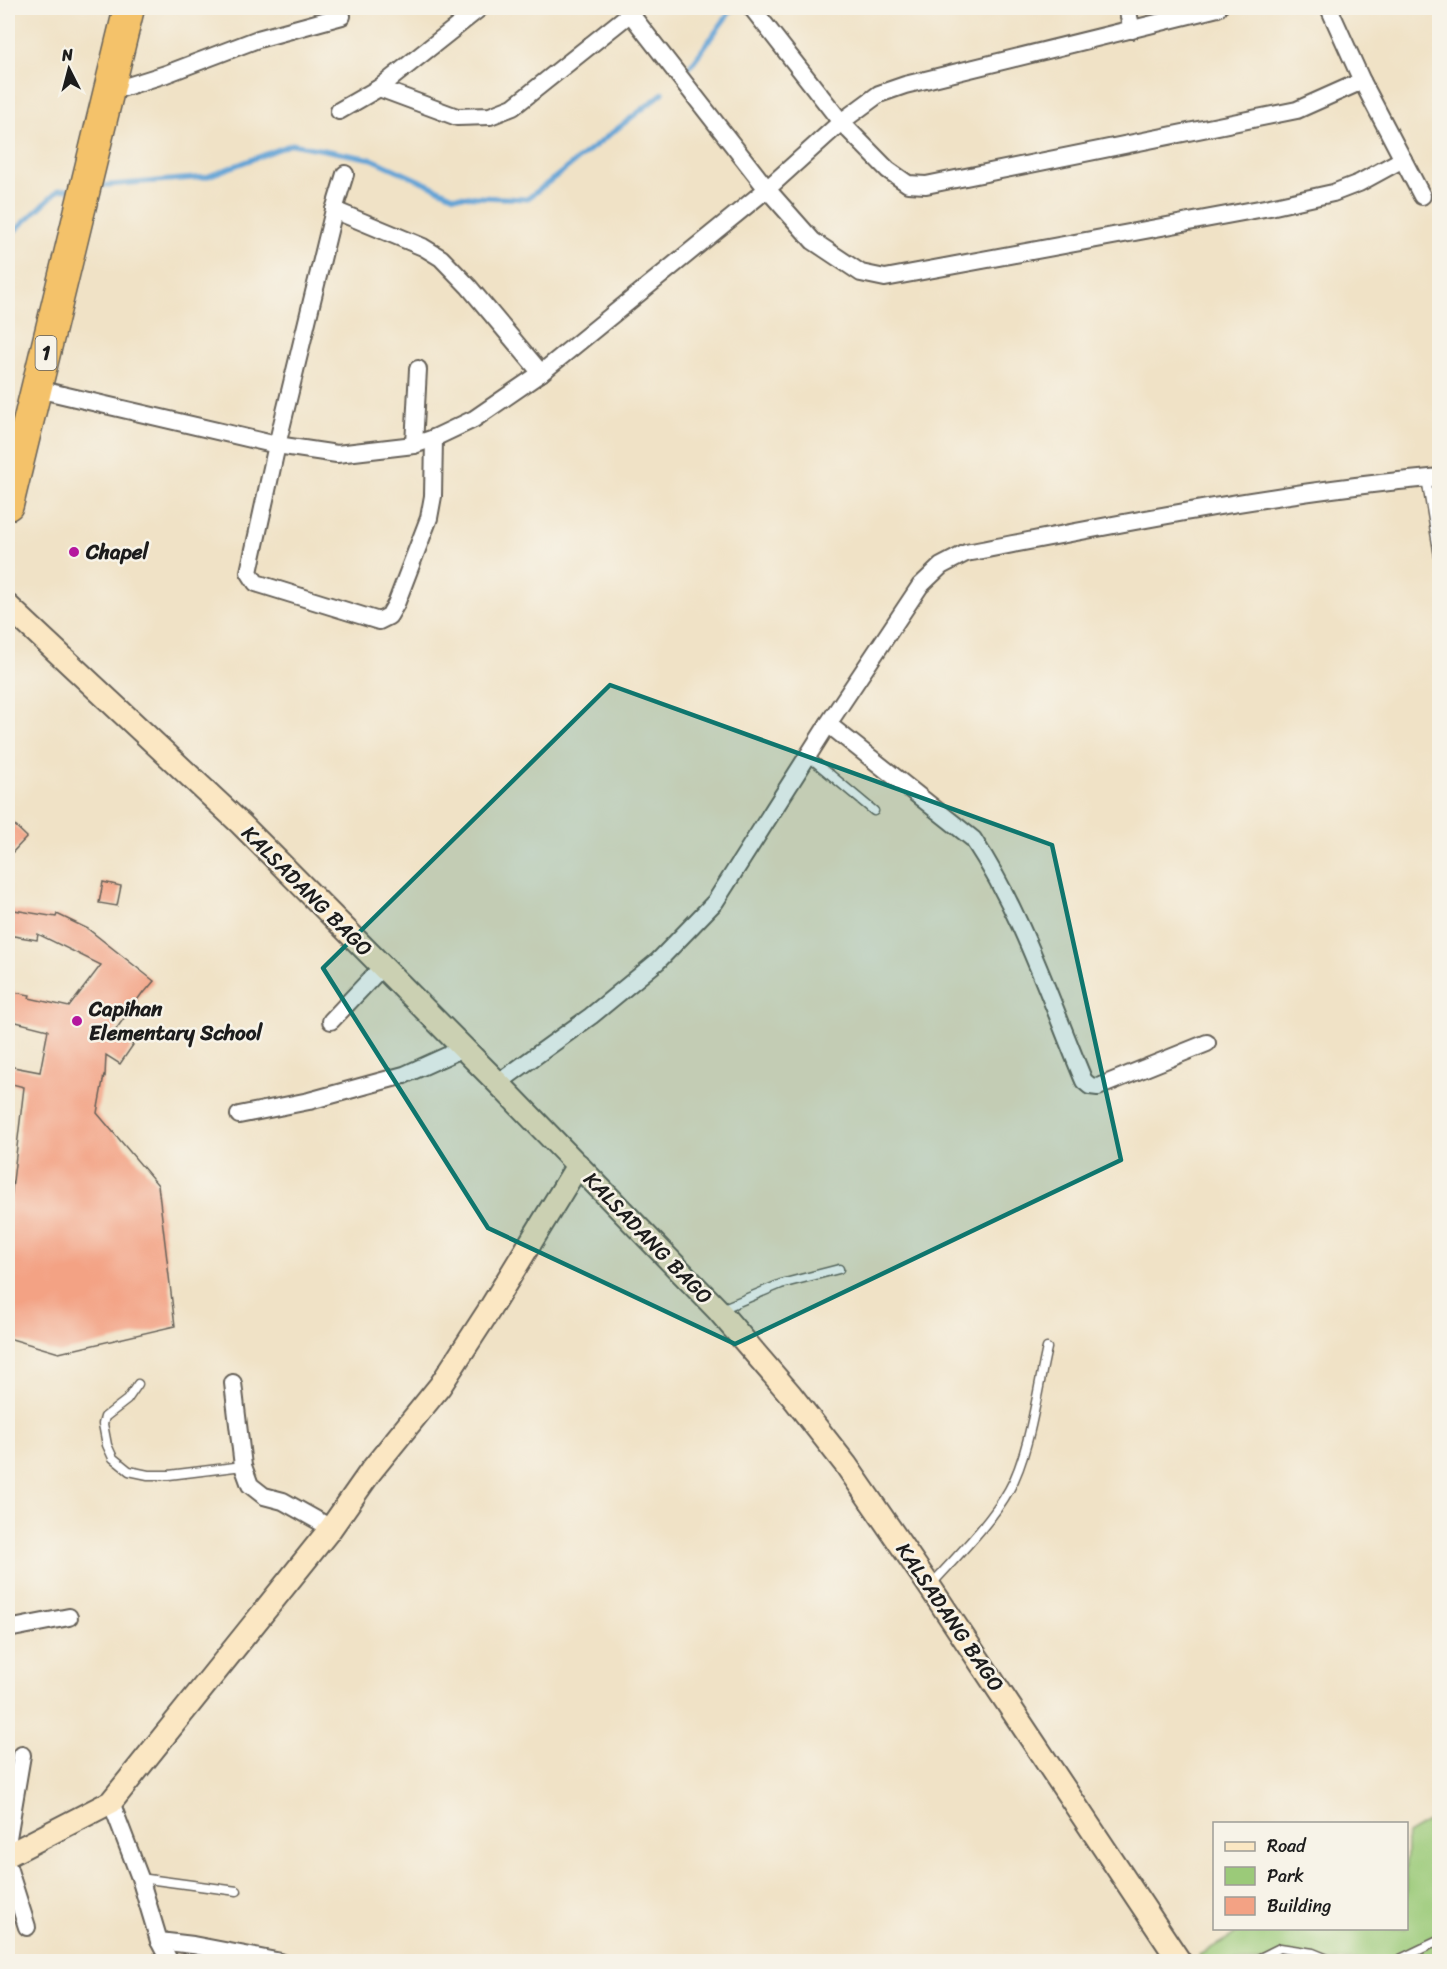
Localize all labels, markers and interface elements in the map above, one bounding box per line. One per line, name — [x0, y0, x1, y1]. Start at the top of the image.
north arrow — [39, 39, 99, 99]
text: N — [59, 39, 75, 70]
road number: 1 — [36, 336, 57, 370]
place label: Chapel — [85, 533, 150, 571]
marker: Chapel — [67, 545, 81, 559]
street label: KALSADANG BAGO — [232, 816, 382, 966]
place label: Capihan Elementary School — [88, 990, 263, 1052]
marker: Capihan Elementary School — [70, 1014, 84, 1028]
street label: KALSADANG BAGO — [574, 1162, 722, 1314]
street label: KALSADANG BAGO — [886, 1534, 1014, 1700]
legend — [1213, 1822, 1408, 1930]
text: Road — [1267, 1830, 1307, 1862]
text: Park — [1267, 1860, 1304, 1892]
text: Building — [1267, 1890, 1331, 1922]

